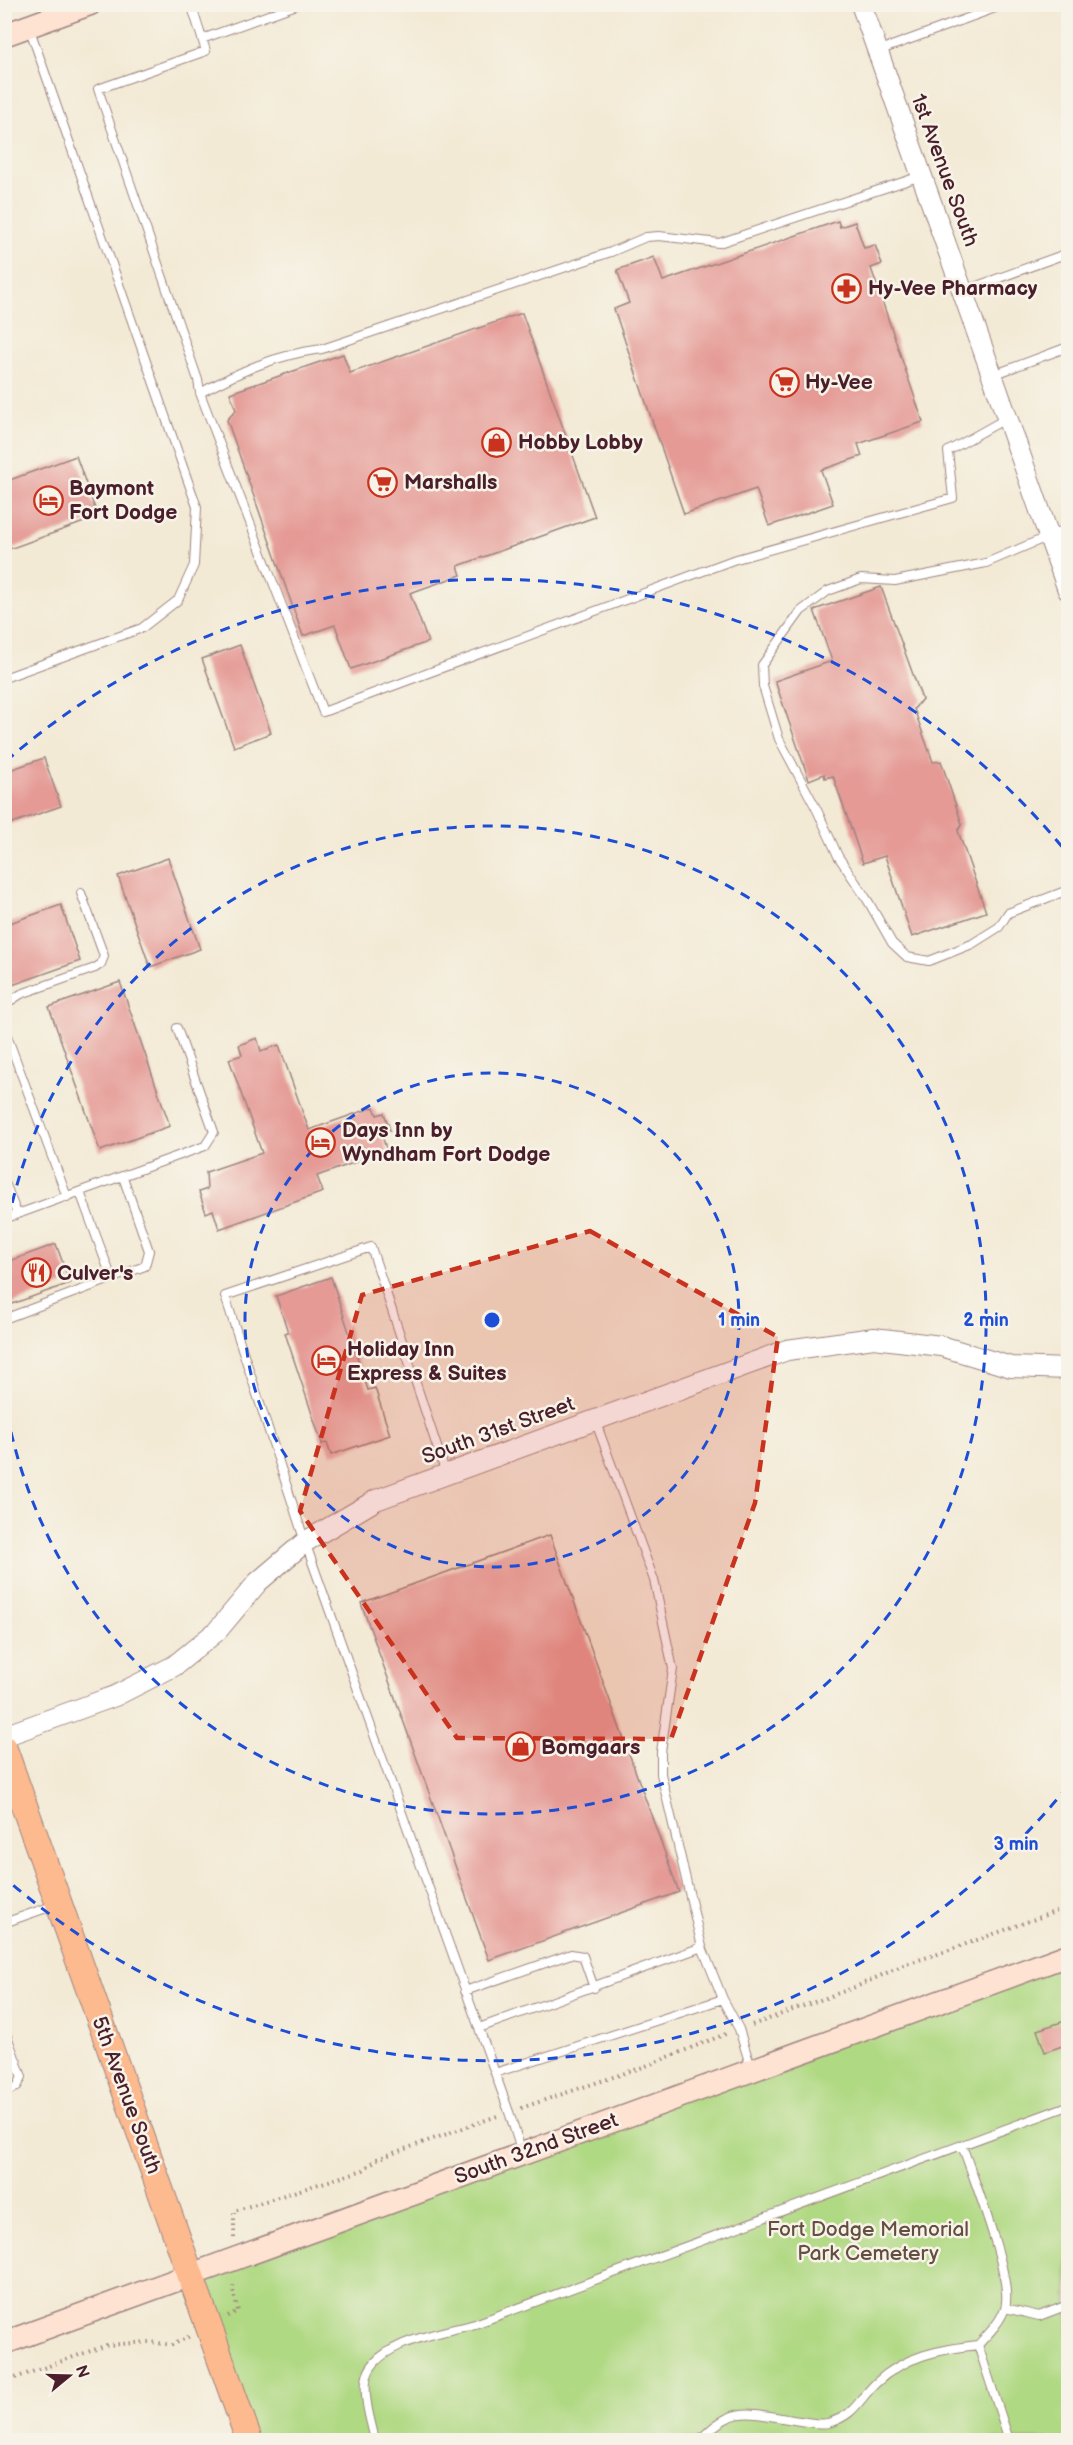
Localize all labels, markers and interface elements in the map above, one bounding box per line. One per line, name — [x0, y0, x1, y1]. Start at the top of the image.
street label: 1st Avenue South — [905, 90, 984, 250]
pharmacy icon: Hy-Vee Pharmacy — [831, 272, 863, 304]
place label: Hy-Vee Pharmacy — [868, 276, 1038, 301]
supermarket icon: Hy-Vee — [768, 366, 800, 398]
place label: Hy-Vee — [805, 370, 873, 395]
shop icon: Hobby Lobby — [481, 426, 513, 458]
place label: Hobby Lobby — [518, 430, 643, 455]
supermarket icon: Marshalls — [367, 466, 399, 498]
place label: Marshalls — [404, 470, 497, 495]
place label: Baymont Fort Dodge — [69, 476, 177, 525]
hotel icon: Baymont Fort Dodge — [32, 484, 64, 516]
place label: Days Inn by Wyndham Fort Dodge — [342, 1118, 550, 1167]
hotel icon: Days Inn by Wyndham Fort Dodge — [305, 1126, 337, 1158]
restaurant icon: Culver's — [20, 1257, 52, 1289]
place label: Culver's — [57, 1261, 133, 1286]
centre of rings — [482, 1310, 502, 1330]
text: 1 min — [718, 1310, 760, 1331]
text: 2 min — [963, 1310, 1009, 1331]
place label: Holiday Inn Express & Suites — [347, 1337, 507, 1386]
hotel icon: Holiday Inn Express & Suites — [310, 1345, 342, 1377]
street label: South 31st Street — [418, 1391, 578, 1470]
shop icon: Bomgaars — [504, 1731, 536, 1763]
place label: Bomgaars — [541, 1735, 640, 1760]
text: 3 min — [993, 1834, 1039, 1855]
street label: 5th Avenue South — [86, 2013, 167, 2177]
street label: South 32nd Street — [451, 2107, 622, 2190]
park label: Fort Dodge Memorial Park Cemetery — [767, 2217, 969, 2266]
north arrow — [39, 2346, 99, 2406]
text: N — [71, 2363, 93, 2380]

